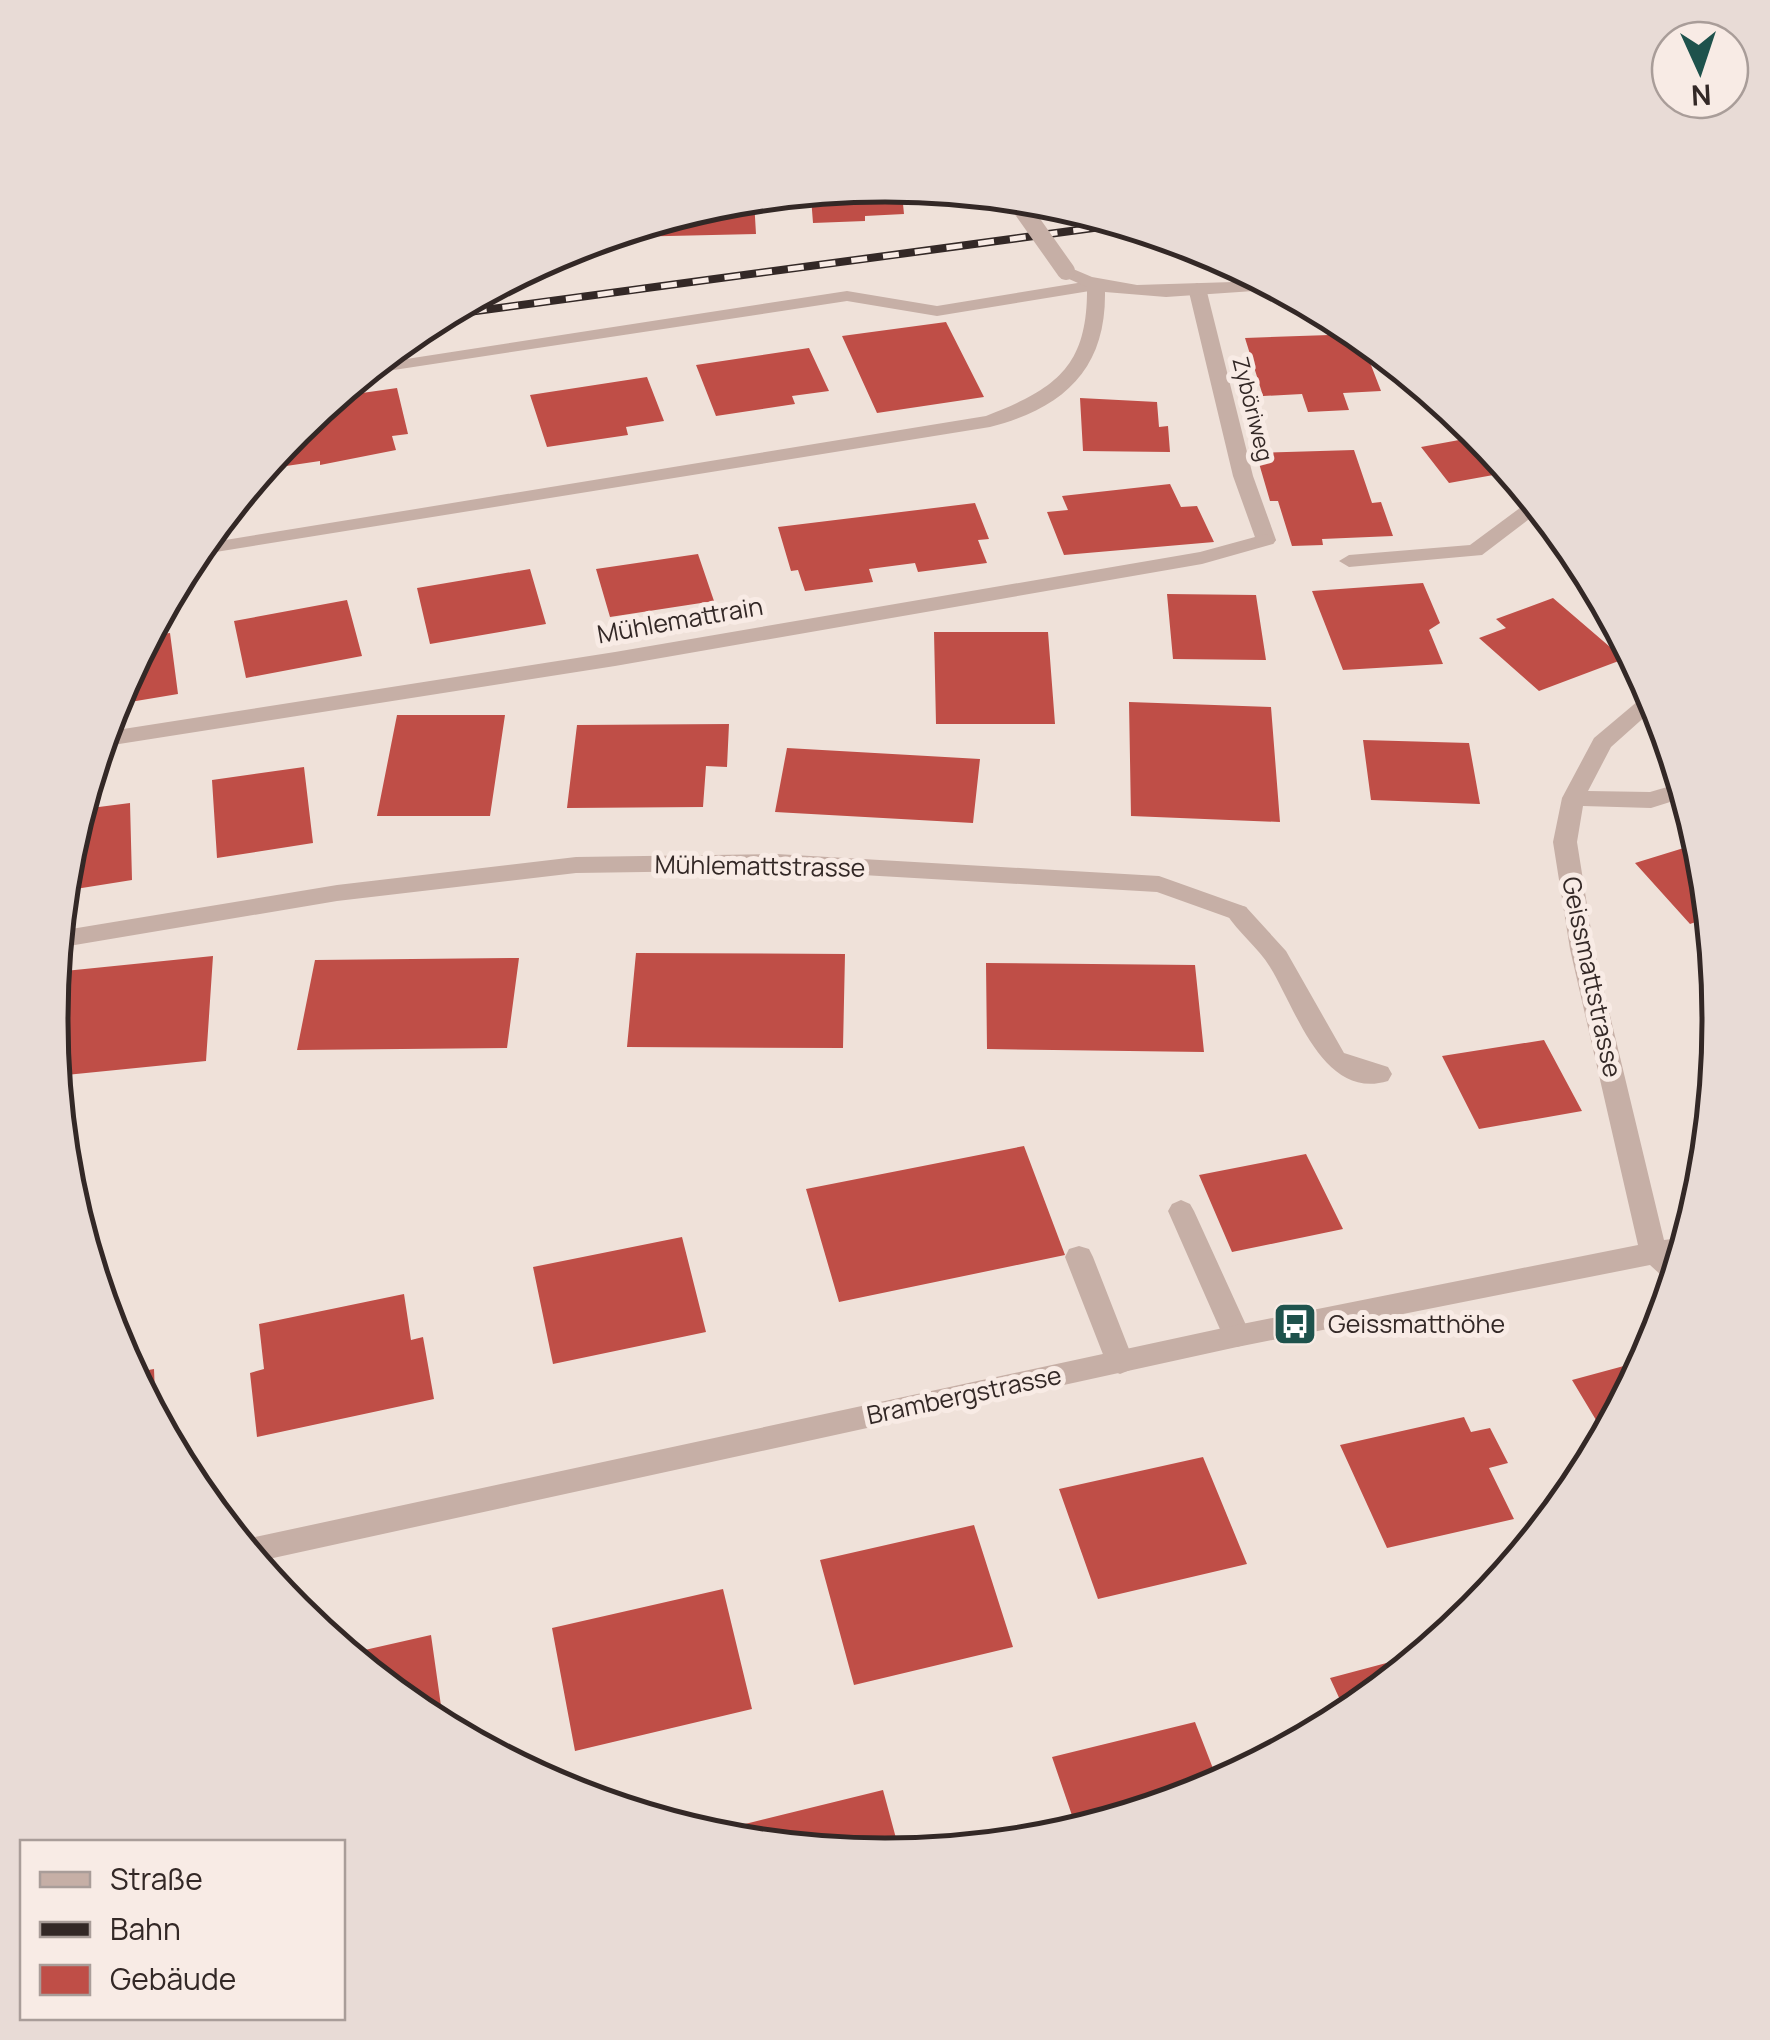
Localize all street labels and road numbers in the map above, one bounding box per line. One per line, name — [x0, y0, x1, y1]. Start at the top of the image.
street label: Zyböriweg — [1226, 354, 1280, 464]
street label: Mühlemattrain — [594, 588, 765, 651]
street label: Mühlemattstrasse — [654, 846, 866, 885]
street label: Geissmattstrasse — [1554, 873, 1631, 1080]
street label: Brambergstrasse — [863, 1357, 1064, 1432]

